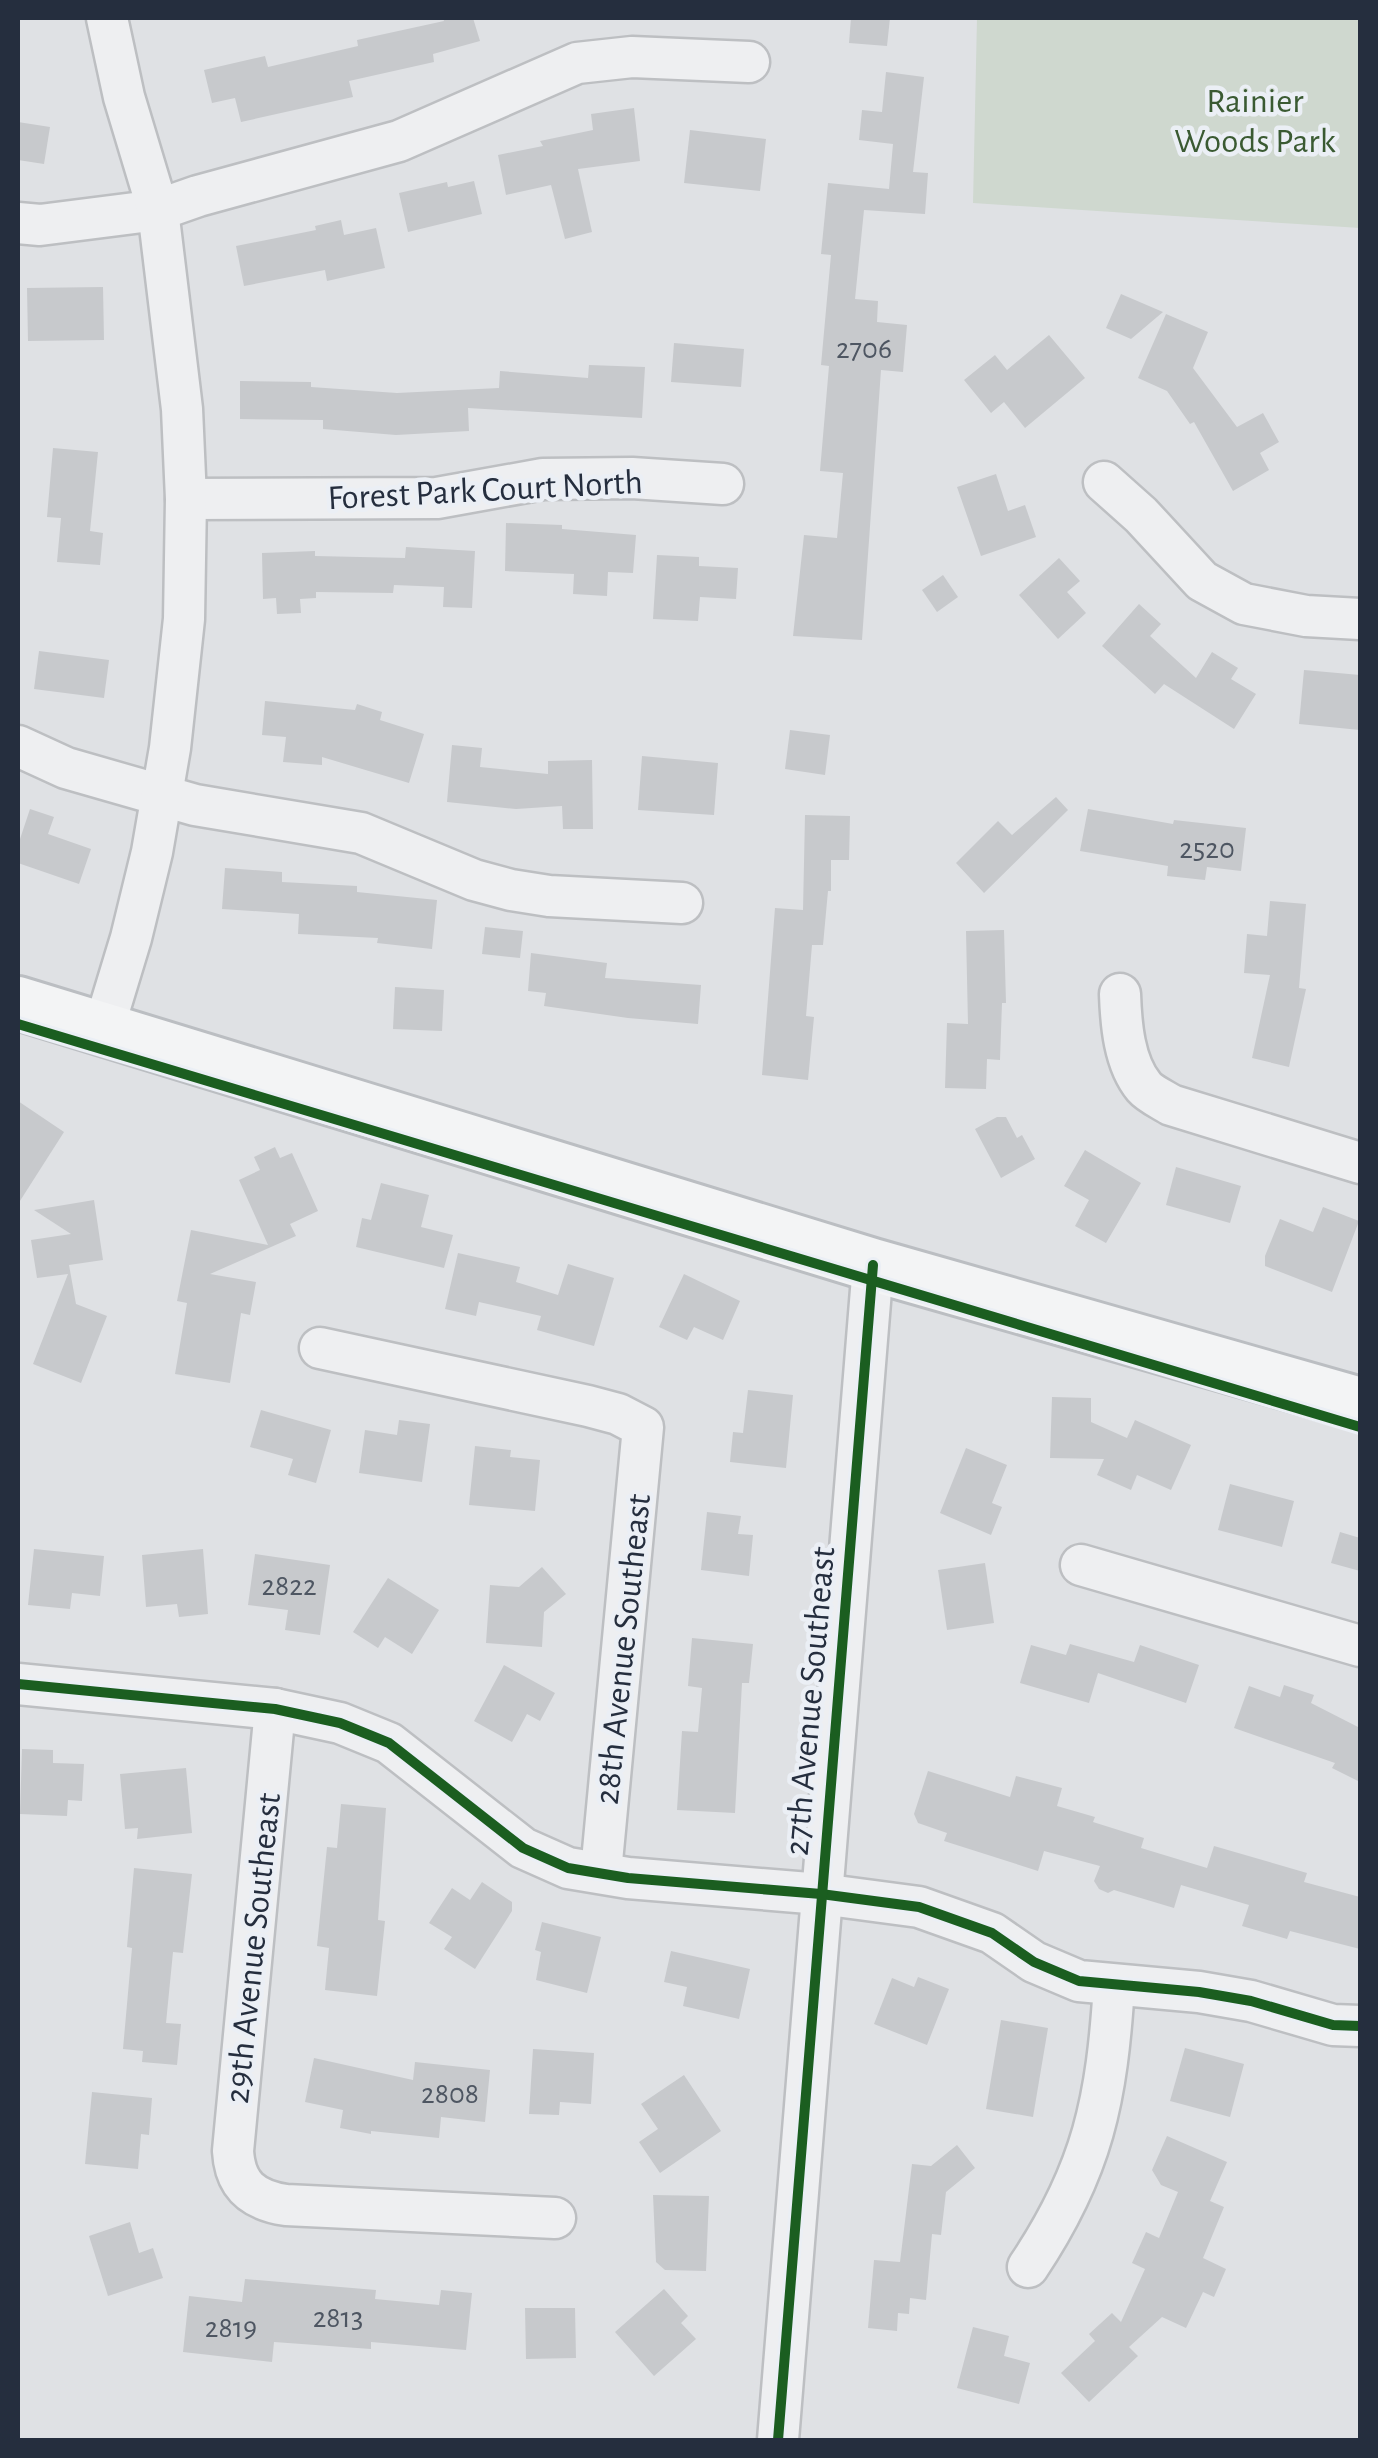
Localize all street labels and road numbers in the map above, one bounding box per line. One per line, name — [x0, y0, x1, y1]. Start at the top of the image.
street label: Forest Park Court North — [327, 465, 643, 516]
street label: 28th Avenue Southeast — [590, 1492, 657, 1806]
street label: 27th Avenue Southeast — [780, 1545, 841, 1857]
street label: 29th Avenue Southeast — [220, 1791, 287, 2105]

